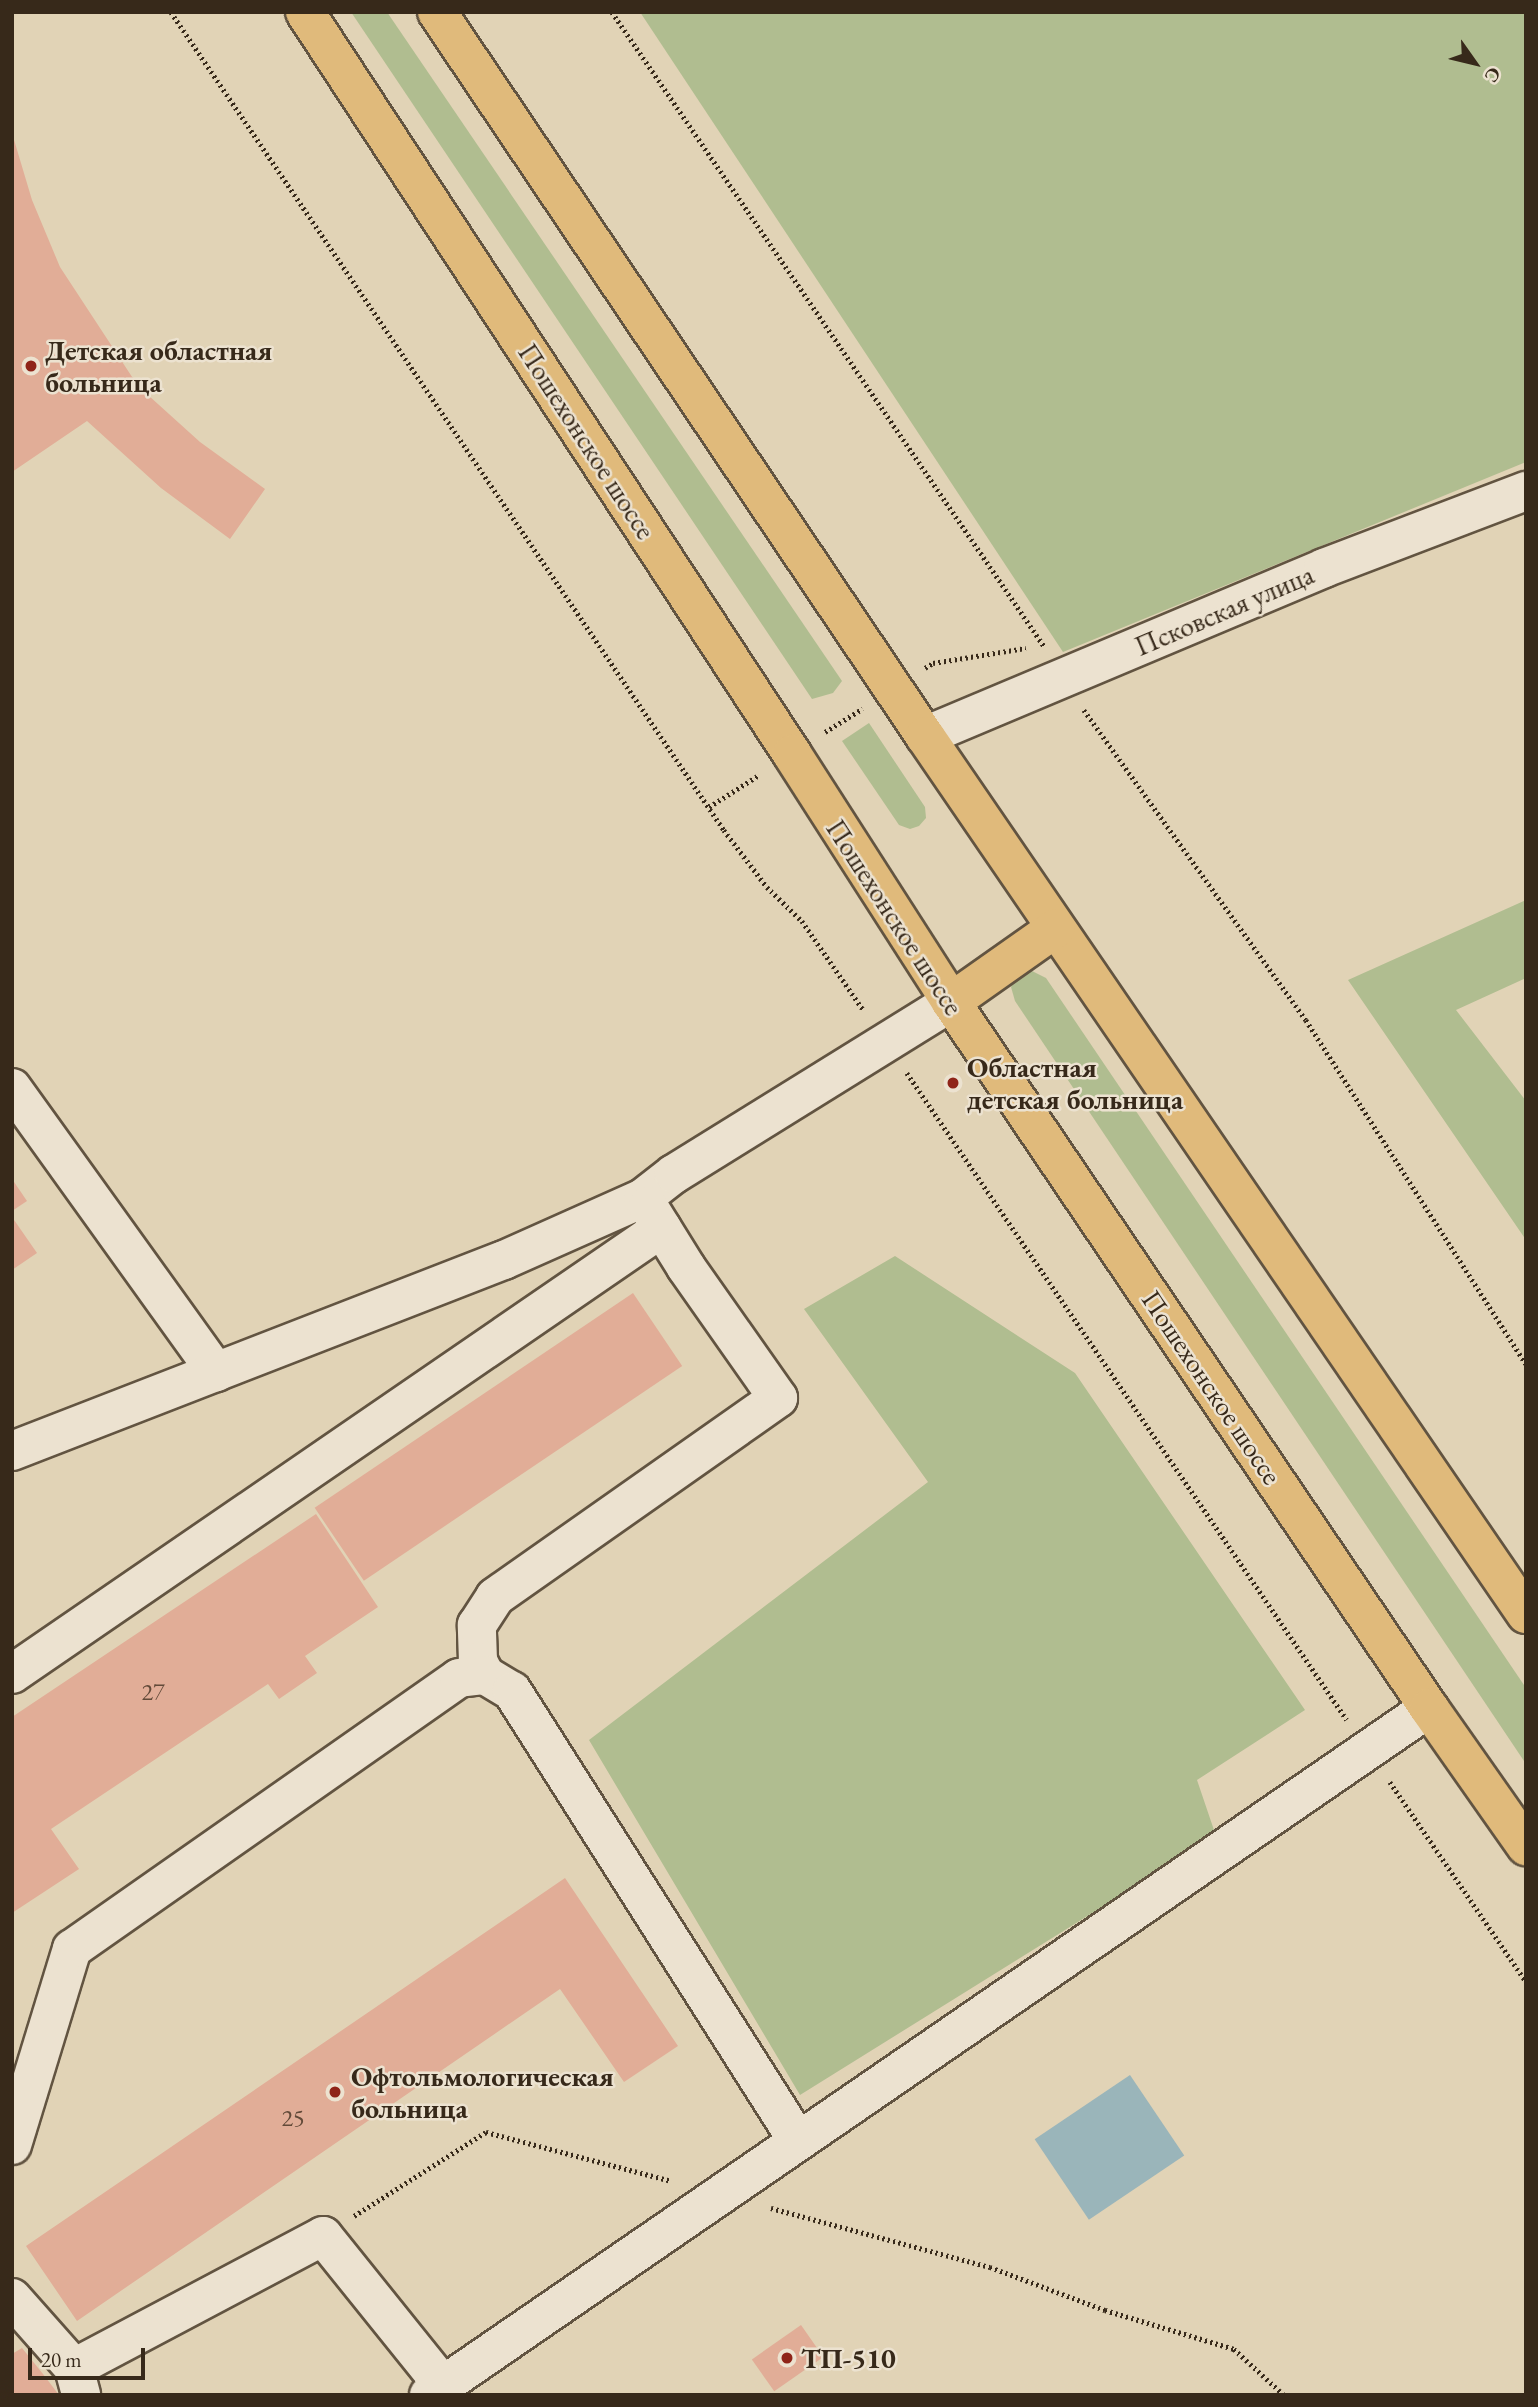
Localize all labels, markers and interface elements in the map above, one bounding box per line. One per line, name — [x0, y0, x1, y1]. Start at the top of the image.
north arrow — [1440, 28, 1510, 98]
text: С — [1479, 62, 1507, 88]
place label: Детская областная больница — [45, 333, 272, 399]
street label: Пошехонское шоссе — [511, 337, 663, 545]
marker: Детская областная больница — [23, 358, 39, 374]
street label: Псковская улица — [1129, 557, 1319, 663]
street label: Пошехонское шоссе — [819, 813, 971, 1021]
place label: Областная детская больница — [967, 1050, 1183, 1116]
marker: Областная детская больница — [945, 1075, 961, 1091]
street label: Пошехонское шоссе — [1135, 1284, 1289, 1490]
house number: 27 — [141, 1678, 165, 1706]
place label: Офтольмологическая больница — [351, 2059, 614, 2125]
marker: Офтольмологическая больница — [325, 2082, 345, 2102]
house number: 25 — [281, 2104, 305, 2132]
scale bar — [32, 2334, 149, 2378]
place label: ТП-510 — [801, 2341, 896, 2375]
text: 20 m — [41, 2346, 82, 2373]
marker: ТП-510 — [779, 2350, 795, 2366]

